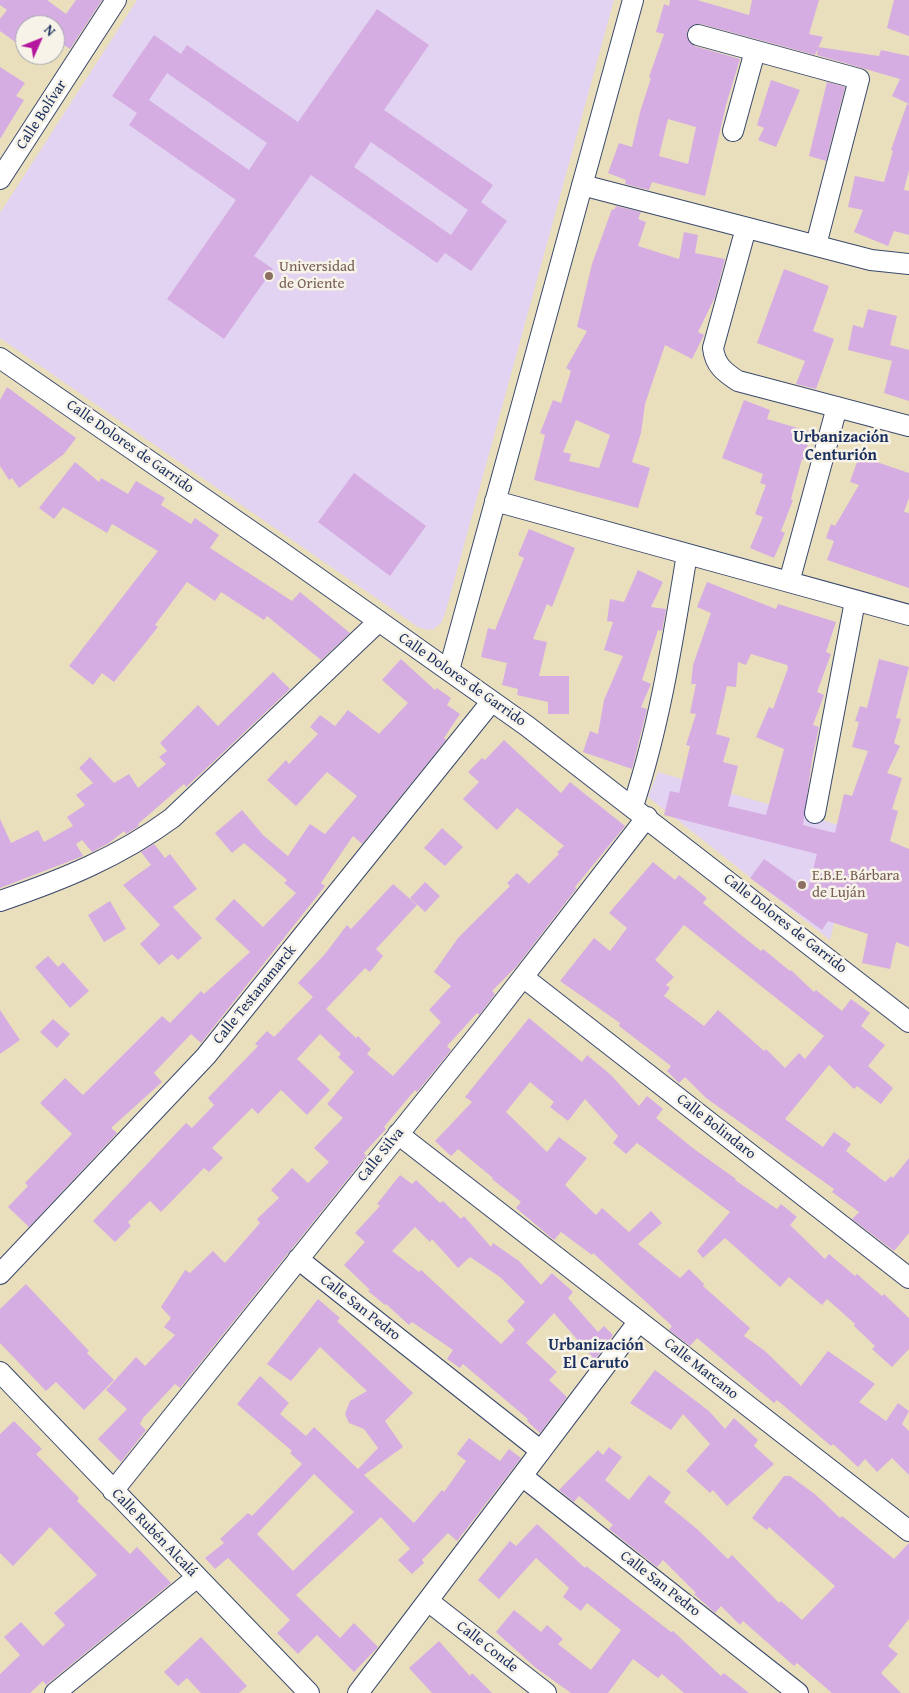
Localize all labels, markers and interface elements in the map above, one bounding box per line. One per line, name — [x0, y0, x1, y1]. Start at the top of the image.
north arrow — [15, 15, 65, 65]
text: N — [40, 20, 61, 41]
street label: Calle Bolívar — [13, 77, 71, 153]
place label: Universidad de Oriente — [279, 258, 355, 293]
marker: Universidad de Oriente — [263, 270, 275, 282]
street label: Calle Dolores de Garrido — [63, 396, 197, 498]
district label: Urbanización Centurión — [793, 428, 889, 466]
street label: Calle Dolores de Garrido — [395, 629, 529, 731]
place label: E.B.E. Bárbara de Luján — [812, 867, 900, 902]
street label: Calle Dolores de Garrido — [720, 870, 850, 978]
marker: E.B.E. Bárbara de Luján — [796, 879, 808, 891]
street label: Calle Testanamarck — [210, 942, 300, 1048]
street label: Calle Bolindaro — [673, 1090, 759, 1164]
street label: Calle Silva — [354, 1124, 408, 1186]
street label: Calle San Pedro — [316, 1271, 404, 1345]
street label: Calle Marcano — [660, 1334, 742, 1404]
district label: Urbanización El Caruto — [548, 1336, 644, 1374]
street label: Calle Rubén Alcalá — [107, 1485, 201, 1581]
street label: Calle San Pedro — [616, 1547, 704, 1621]
street label: Calle Conde — [453, 1617, 521, 1677]

